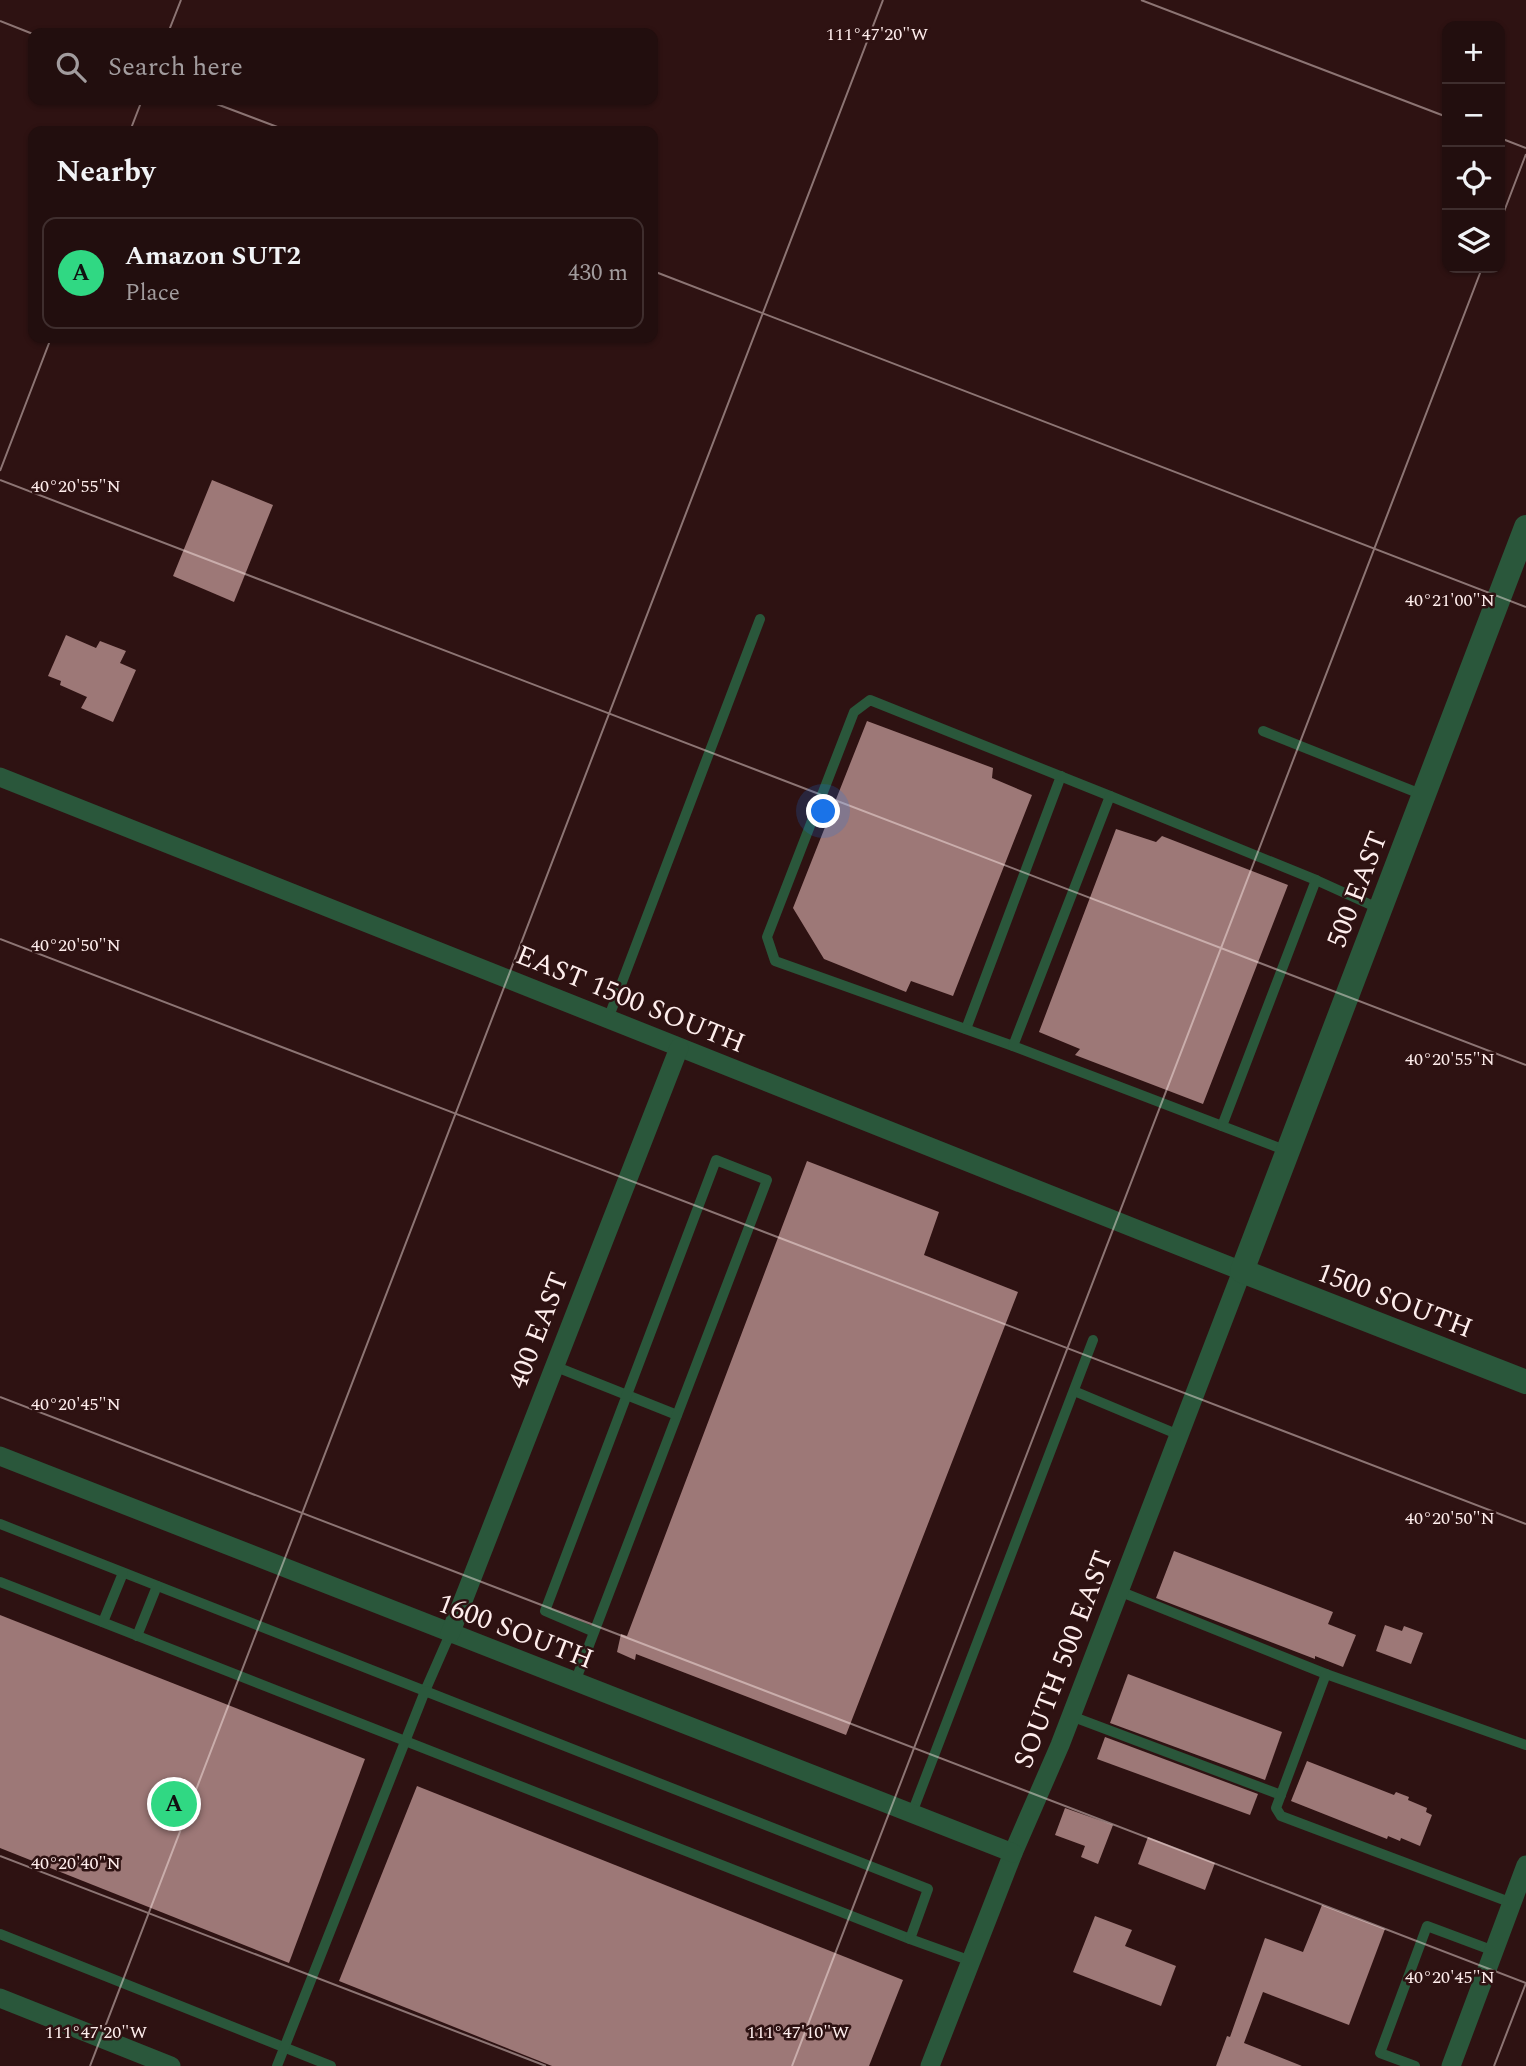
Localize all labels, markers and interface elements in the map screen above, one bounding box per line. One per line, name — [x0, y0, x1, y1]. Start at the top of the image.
text: 111°47'20"W — [826, 21, 928, 48]
map controls — [1442, 21, 1505, 273]
button: + — [1442, 21, 1505, 84]
search box — [28, 28, 658, 105]
text: Search here — [108, 47, 243, 87]
icon: search — [52, 48, 90, 86]
button: − — [1442, 84, 1505, 147]
button: locate — [1442, 147, 1505, 210]
text: Nearby — [56, 149, 155, 195]
button: layers — [1442, 210, 1505, 273]
text: Amazon SUT2 — [125, 236, 301, 276]
text: A — [72, 256, 90, 291]
text: 430 m — [568, 256, 628, 291]
text: Place — [125, 276, 180, 311]
text: 40°20'55"N — [31, 473, 121, 500]
text: 40°21'00"N — [1405, 587, 1495, 614]
your location — [806, 794, 840, 828]
street label: 500 EAST — [1315, 825, 1399, 954]
text: 40°20'50"N — [31, 932, 121, 959]
street label: EAST 1500 SOUTH — [509, 934, 752, 1065]
text: 40°20'55"N — [1405, 1046, 1495, 1073]
street label: 1500 SOUTH — [1310, 1251, 1479, 1350]
street label: 400 EAST — [496, 1266, 580, 1395]
text: 40°20'45"N — [31, 1391, 121, 1418]
text: 40°20'50"N — [1405, 1505, 1495, 1532]
street label: SOUTH 500 EAST — [1002, 1544, 1125, 1775]
street label: 1600 SOUTH — [431, 1582, 600, 1681]
pin: A — [151, 1778, 197, 1830]
text: 40°20'40"N — [31, 1850, 121, 1877]
text: 40°20'45"N — [1405, 1964, 1495, 1991]
text: 111°47'20"W — [45, 2019, 147, 2046]
text: 111°47'10"W — [747, 2019, 849, 2046]

